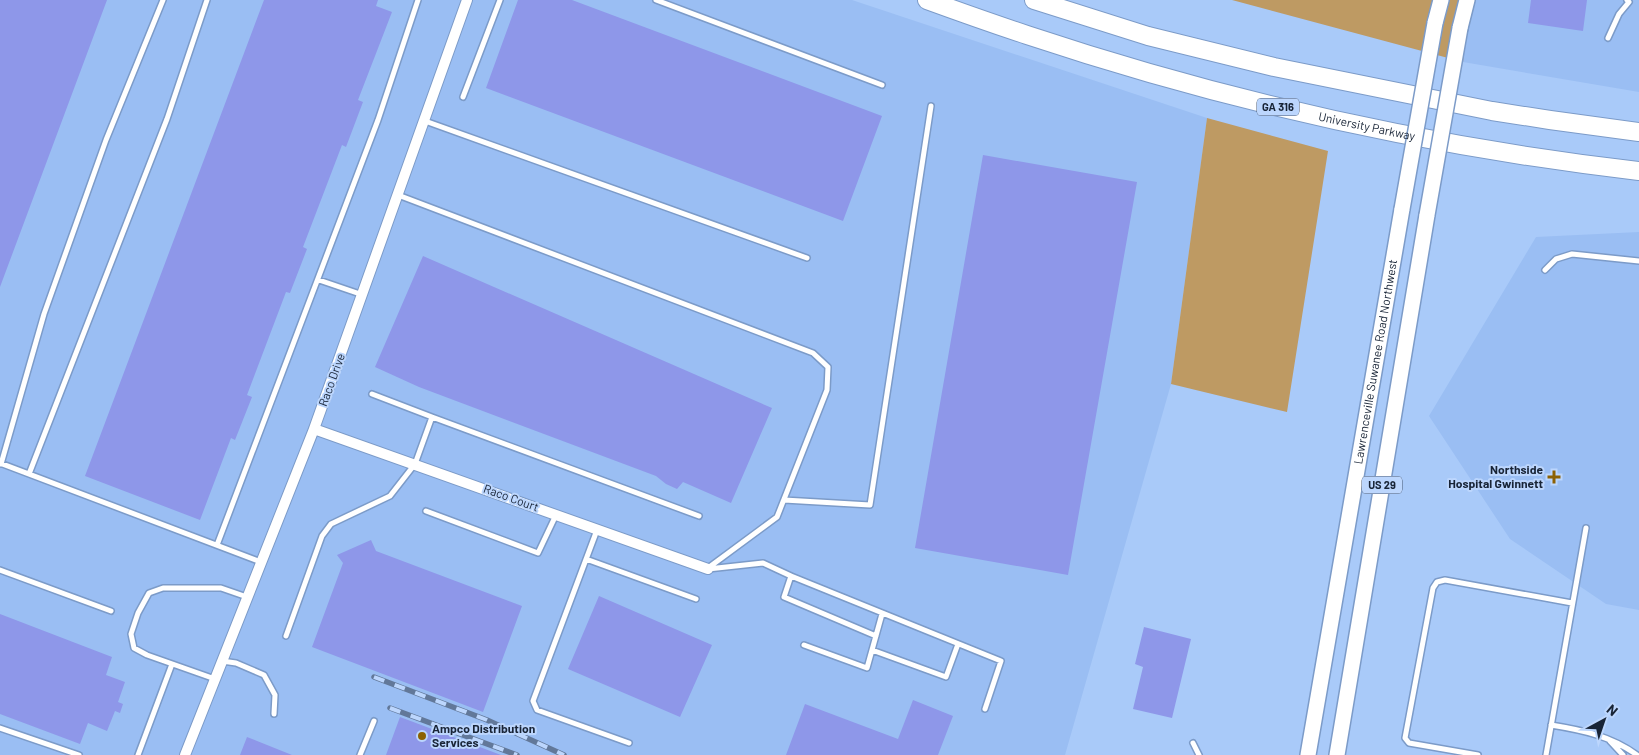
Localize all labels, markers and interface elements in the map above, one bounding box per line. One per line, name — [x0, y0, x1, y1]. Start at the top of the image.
road number: GA 316 — [1257, 98, 1299, 115]
street label: University Parkway — [1317, 109, 1417, 143]
street label: Lawrenceville Suwanee Road Northwest — [1350, 258, 1399, 465]
street label: Raco Drive — [315, 351, 347, 408]
place label: Northside Hospital Gwinnett — [1448, 462, 1543, 490]
marker: Northside Hospital Gwinnett — [1547, 470, 1561, 484]
road number: US 29 — [1362, 476, 1402, 494]
street label: Raco Court — [482, 481, 541, 514]
north arrow — [1579, 695, 1629, 745]
text: N — [1604, 700, 1622, 719]
place label: Ampco Distribution Services — [432, 721, 535, 749]
marker: Ampco Distribution Services — [416, 730, 428, 742]

